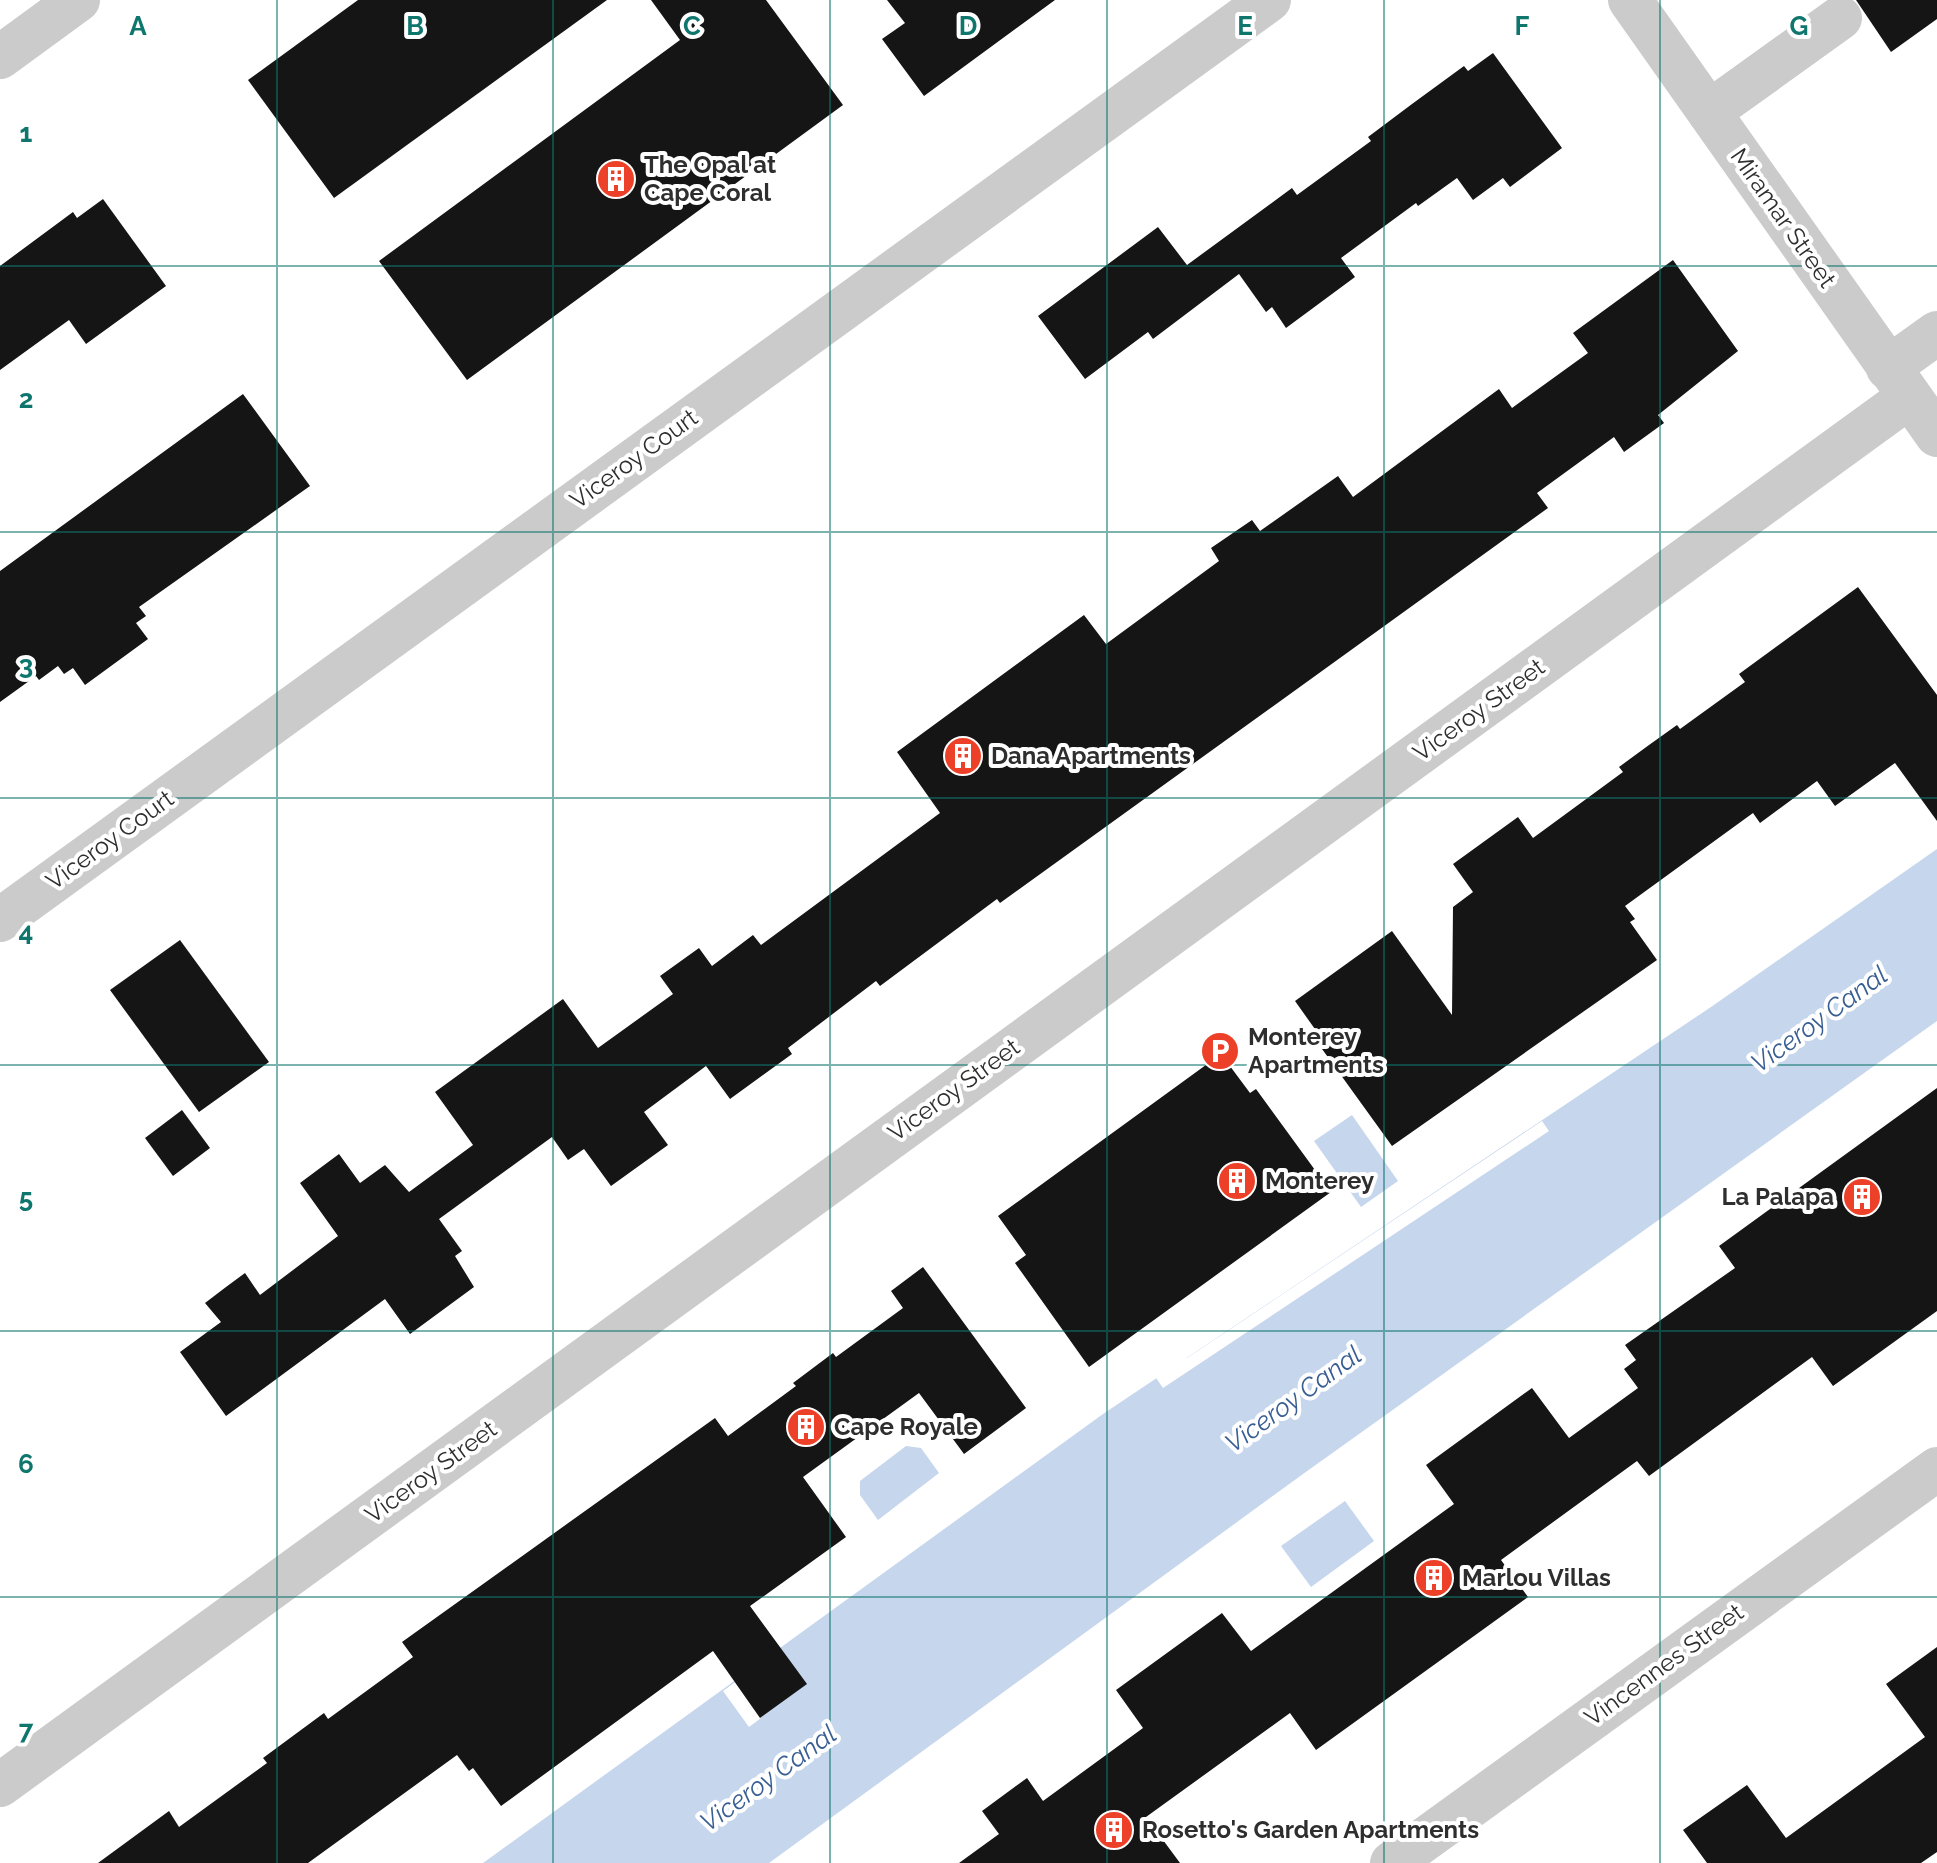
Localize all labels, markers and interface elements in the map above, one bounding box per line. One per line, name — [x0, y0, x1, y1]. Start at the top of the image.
text: A — [129, 11, 147, 41]
text: B — [406, 11, 424, 41]
text: C — [683, 11, 701, 41]
text: D — [959, 11, 977, 41]
text: E — [1237, 11, 1253, 41]
text: F — [1515, 11, 1530, 41]
text: G — [1790, 11, 1808, 41]
text: 1 — [20, 118, 33, 148]
street label: Miramar Street — [1725, 142, 1842, 293]
place label: The Opal at Cape Coral — [644, 150, 776, 207]
building icon: The Opal at Cape Coral — [595, 158, 637, 200]
text: 2 — [19, 384, 33, 414]
street label: Viceroy Court — [564, 403, 703, 515]
text: 3 — [19, 650, 33, 680]
street label: Viceroy Street — [1407, 652, 1550, 767]
building icon: Dana Apartments — [942, 735, 984, 777]
place label: Dana Apartments — [991, 741, 1191, 770]
street label: Viceroy Court — [40, 784, 179, 896]
text: 4 — [19, 917, 33, 947]
water label: Viceroy Canal — [1745, 959, 1893, 1078]
place label: Monterey Apartments — [1248, 1022, 1384, 1079]
parking icon: Monterey Apartments — [1199, 1030, 1241, 1072]
street label: Viceroy Street — [882, 1032, 1025, 1147]
building icon: Monterey — [1216, 1160, 1258, 1202]
place label: Monterey — [1265, 1166, 1374, 1195]
building icon: La Palapa — [1841, 1176, 1883, 1218]
place label: La Palapa — [1722, 1182, 1834, 1211]
text: 5 — [19, 1183, 33, 1213]
water label: Viceroy Canal — [1219, 1339, 1367, 1458]
building icon: Cape Royale — [785, 1406, 827, 1448]
place label: Cape Royale — [834, 1412, 978, 1441]
street label: Viceroy Street — [359, 1414, 502, 1529]
text: 6 — [18, 1449, 34, 1479]
building icon: Marlou Villas — [1413, 1557, 1455, 1599]
place label: Marlou Villas — [1462, 1563, 1611, 1592]
street label: Vincennes Street — [1579, 1597, 1749, 1732]
text: 7 — [19, 1715, 34, 1745]
water label: Viceroy Canal — [694, 1718, 842, 1837]
building icon: Rosetto's Garden Apartments — [1093, 1809, 1135, 1851]
place label: Rosetto's Garden Apartments — [1142, 1815, 1479, 1844]

